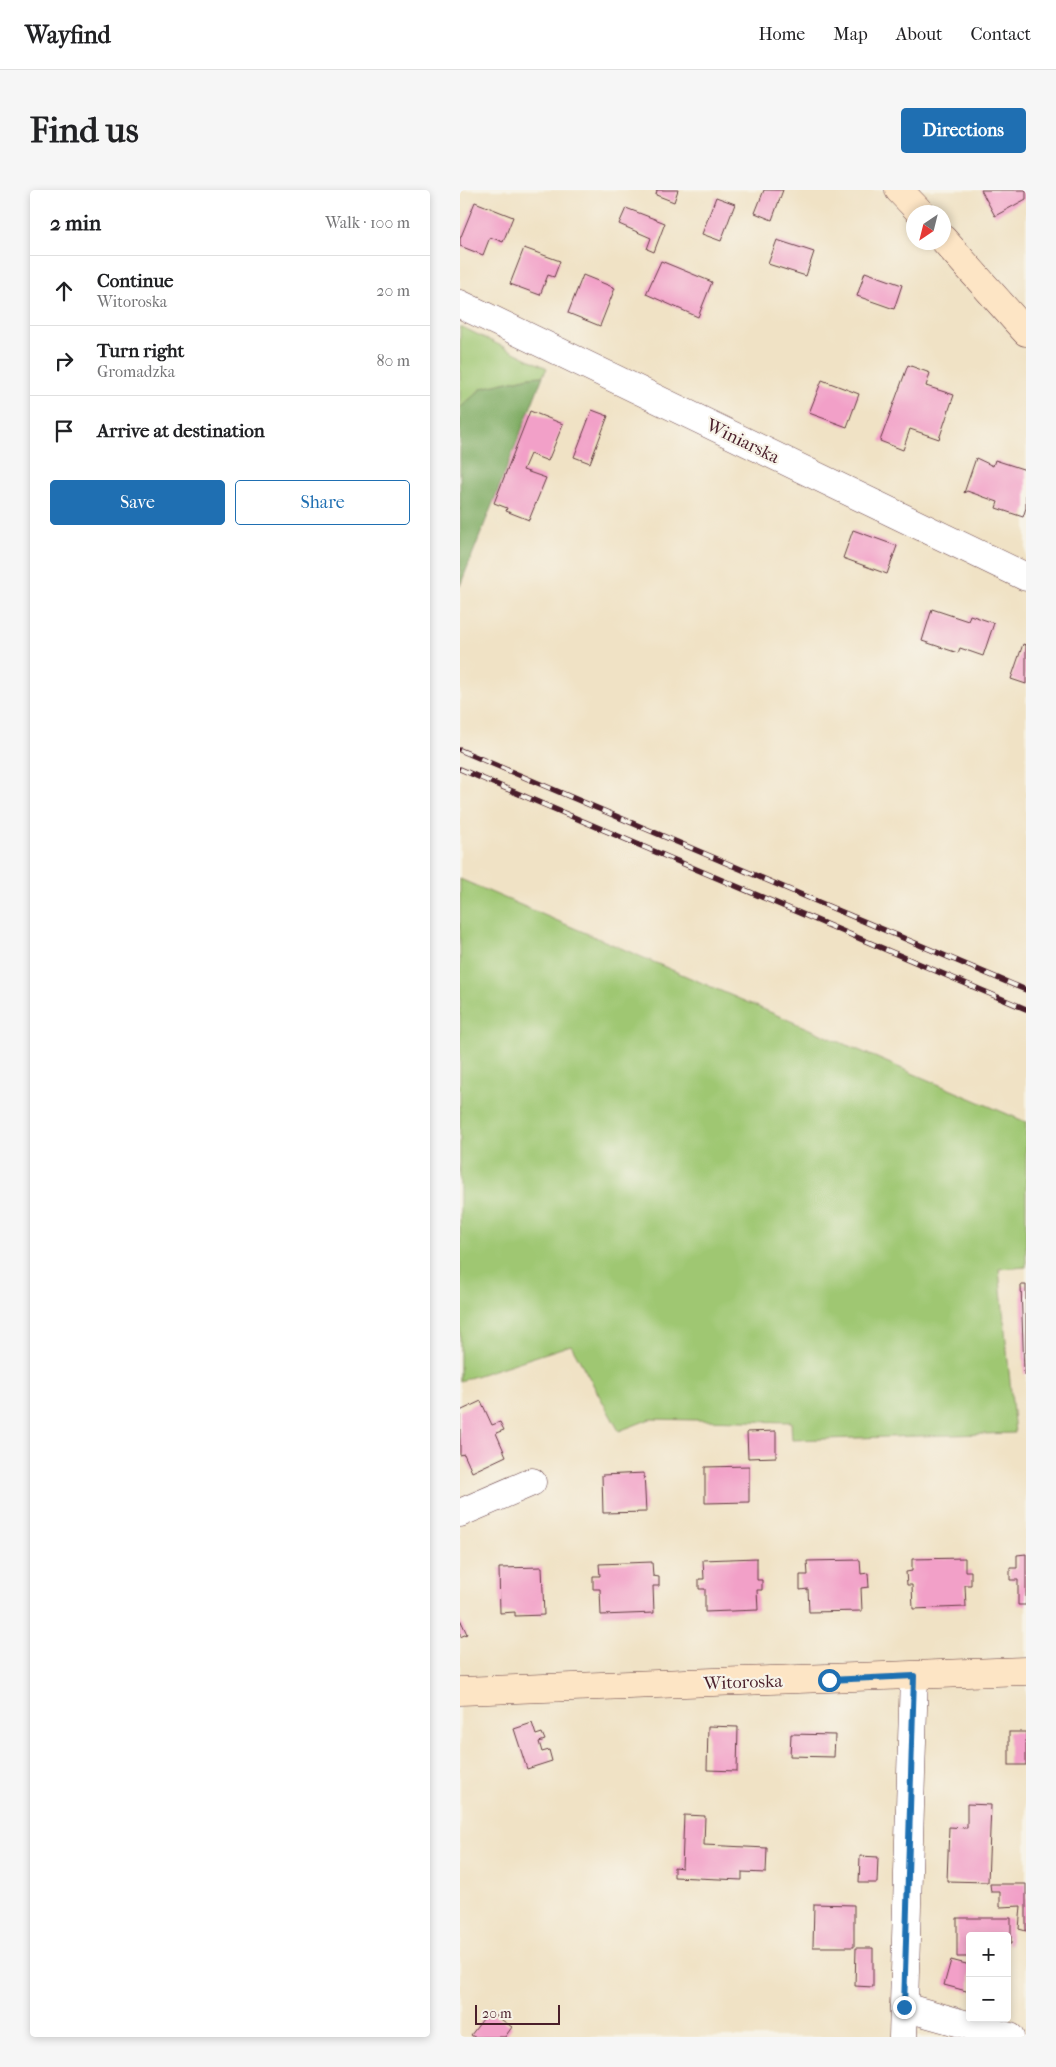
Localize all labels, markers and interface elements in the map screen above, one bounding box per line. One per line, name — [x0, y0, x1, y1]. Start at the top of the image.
text: Wayfind — [25, 21, 111, 49]
text: Home — [758, 24, 805, 45]
text: Map — [833, 24, 868, 45]
text: About — [896, 24, 942, 45]
text: Contact — [970, 24, 1031, 45]
button: Directions — [901, 108, 1026, 153]
text: Find us — [30, 110, 139, 151]
north arrow — [906, 205, 951, 250]
text: 2 min — [50, 211, 101, 235]
text: Walk · 100 m — [325, 213, 410, 232]
text: Continue — [97, 270, 173, 292]
icon: ahead — [50, 277, 78, 305]
text: 20 m — [376, 281, 410, 300]
text: Witoroska — [97, 292, 167, 311]
text: Turn right — [97, 340, 184, 362]
icon: right — [50, 347, 78, 375]
text: 80 m — [376, 351, 410, 370]
text: Gromadzka — [97, 362, 175, 381]
street label: Winiarska — [702, 414, 783, 468]
icon: arrive — [50, 417, 78, 445]
text: Arrive at destination — [97, 420, 265, 442]
button: Save — [50, 480, 225, 525]
button: Share — [235, 480, 410, 525]
route start — [818, 1669, 841, 1692]
street label: Witoroska — [702, 1671, 784, 1694]
map controls — [966, 1932, 1011, 2022]
button: + — [966, 1932, 1011, 1977]
button: − — [966, 1977, 1011, 2022]
route end — [893, 1996, 916, 2019]
scale bar — [475, 2002, 560, 2025]
text: 20 m — [482, 2005, 512, 2022]

